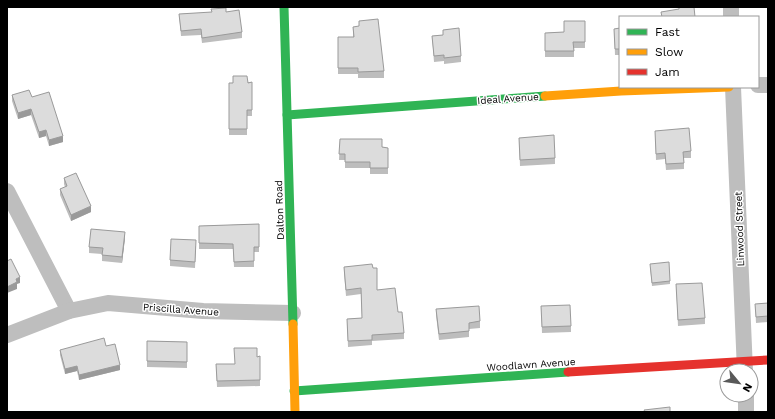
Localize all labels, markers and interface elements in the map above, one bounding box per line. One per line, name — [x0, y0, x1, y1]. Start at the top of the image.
legend — [619, 16, 759, 88]
text: Fast — [655, 25, 680, 39]
text: Slow — [655, 45, 683, 59]
text: Jam — [655, 65, 680, 79]
street label: Ideal Avenue — [477, 91, 539, 106]
street label: Dalton Road — [273, 180, 286, 240]
street label: Linwood Street — [733, 191, 746, 267]
street label: Priscilla Avenue — [143, 301, 220, 318]
street label: Woodlawn Avenue — [486, 356, 576, 373]
north arrow — [719, 363, 759, 403]
text: N — [740, 381, 755, 394]

